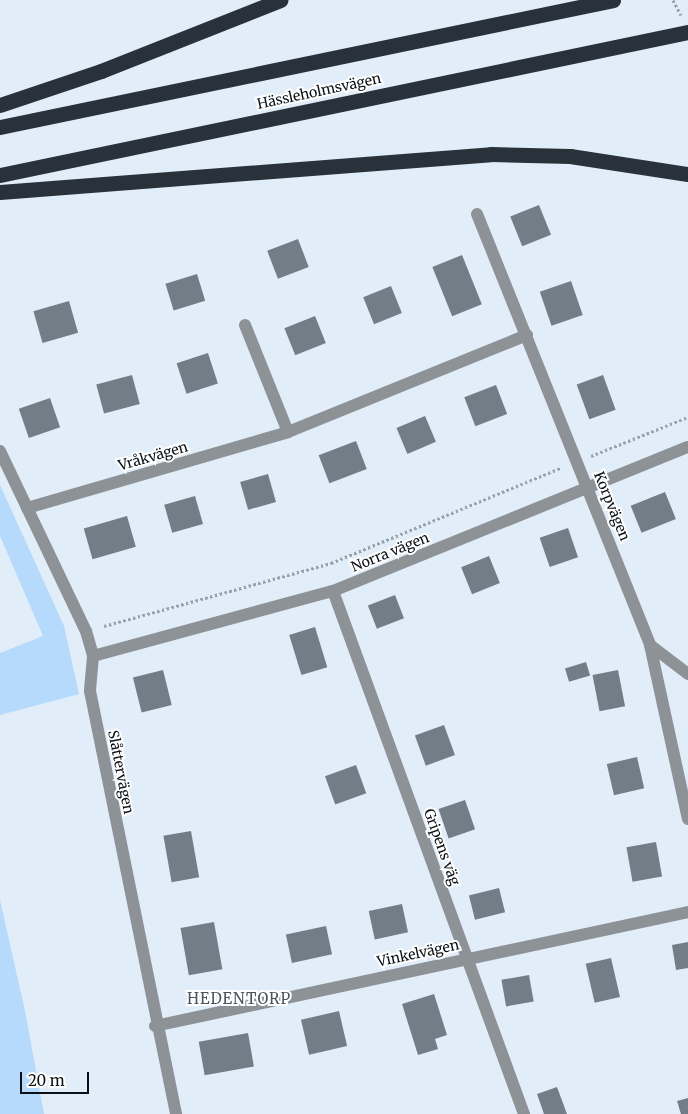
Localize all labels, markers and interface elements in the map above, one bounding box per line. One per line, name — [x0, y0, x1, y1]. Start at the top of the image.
street label: Hässleholmsvägen — [255, 70, 383, 112]
street label: Vråkvägen — [116, 438, 190, 474]
street label: Korpvägen — [591, 469, 633, 543]
street label: Norra vägen — [349, 529, 431, 575]
street label: Slåttervägen — [105, 729, 137, 815]
street label: Gripens väg — [420, 806, 464, 888]
street label: Vinkelvägen — [376, 936, 460, 970]
district label: HEDENTORP — [186, 990, 292, 1008]
scale bar — [22, 1062, 91, 1094]
text: 20 m — [28, 1071, 65, 1090]

